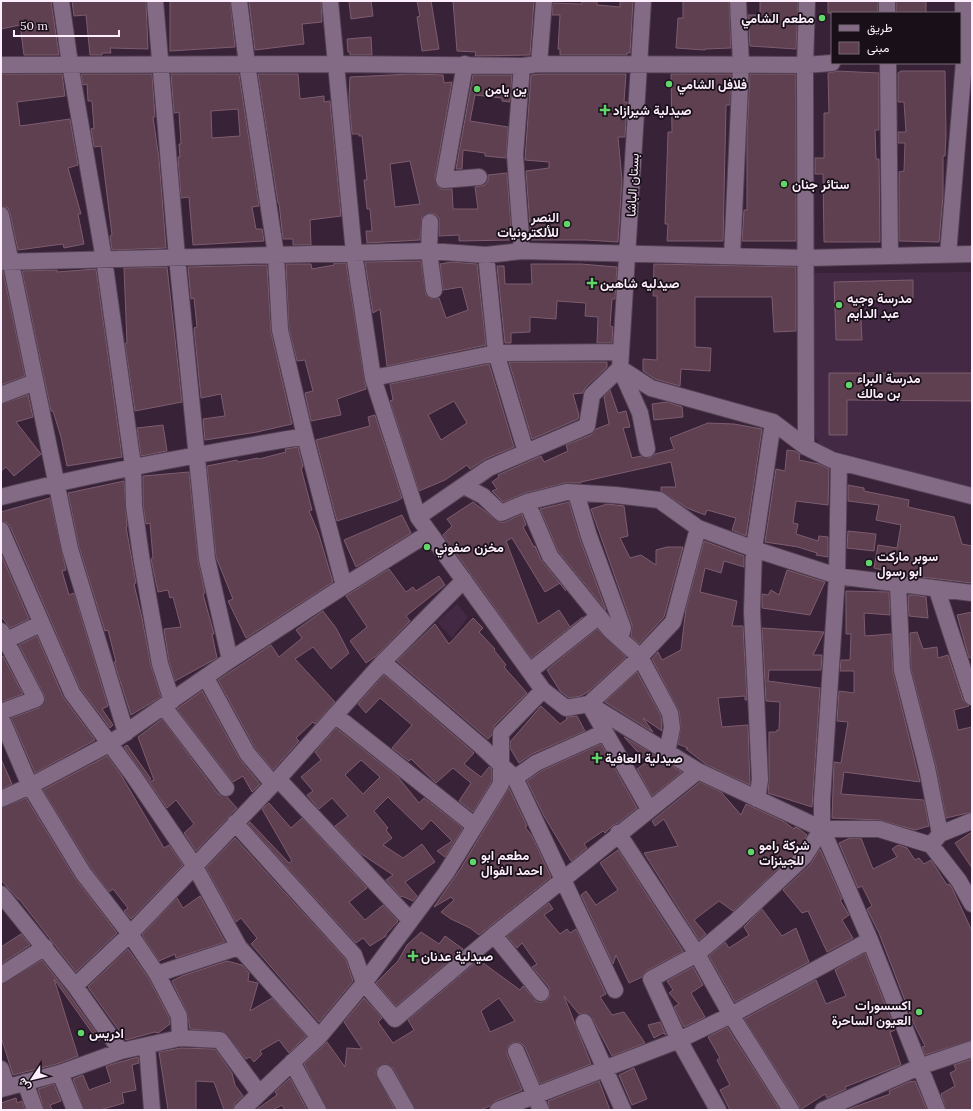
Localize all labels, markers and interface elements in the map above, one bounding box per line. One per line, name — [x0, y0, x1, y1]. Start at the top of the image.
place label: مطعم الشامي — [741, 10, 814, 29]
scale bar — [14, 12, 119, 38]
legend — [831, 12, 961, 64]
marker: مطعم الشامي — [817, 13, 827, 23]
text: 50 m — [20, 18, 48, 33]
text: طريق — [867, 20, 893, 36]
text: مبنى — [867, 40, 889, 56]
place label: فلافل الشامي — [677, 76, 747, 95]
marker: فلافل الشامي — [664, 79, 674, 89]
place label: ين يامن — [485, 81, 527, 98]
marker: ين يامن — [472, 84, 482, 94]
place label: صيدلية شيرازاد — [613, 102, 692, 119]
marker: صيدلية شيرازاد — [600, 105, 610, 115]
street label: بستان الباشا — [622, 153, 643, 217]
place label: ستائر جنان — [792, 176, 849, 193]
marker: ستائر جنان — [779, 179, 789, 189]
place label: النصر للألكترونيات — [497, 209, 559, 241]
marker: النصر للألكترونيات — [562, 219, 572, 229]
place label: صيدليه شاهين — [600, 275, 680, 292]
marker: صيدليه شاهين — [587, 278, 597, 288]
place label: مدرسة وجيه عبد الدايم — [847, 290, 912, 322]
marker: مدرسة وجيه عبد الدايم — [834, 300, 844, 310]
place label: مدرسة البراء بن مالك — [857, 370, 921, 402]
marker: مدرسة البراء بن مالك — [844, 380, 854, 390]
place label: مخزن صفوني — [435, 539, 504, 558]
marker: مخزن صفوني — [422, 542, 432, 552]
place label: سوبر ماركت ابو رسول — [877, 548, 938, 580]
marker: سوبر ماركت ابو رسول — [864, 558, 874, 568]
place label: صيدلية العافية — [605, 750, 683, 767]
marker: صيدلية العافية — [592, 753, 602, 763]
place label: شركة رامو للجينزات — [759, 837, 810, 869]
place label: مطعم ابو احمد الفوال — [481, 847, 543, 879]
marker: شركة رامو للجينزات — [746, 847, 756, 857]
marker: مطعم ابو احمد الفوال — [468, 857, 478, 867]
place label: صيدلية عدنان — [421, 948, 493, 965]
marker: صيدلية عدنان — [408, 951, 418, 961]
place label: اكسسورات العيون الساحرة — [831, 997, 911, 1029]
marker: اكسسورات العيون الساحرة — [914, 1007, 924, 1017]
place label: ادريس — [89, 1025, 124, 1042]
marker: ادريس — [76, 1028, 86, 1038]
north arrow — [12, 1059, 52, 1099]
text: ش — [14, 1075, 33, 1094]

